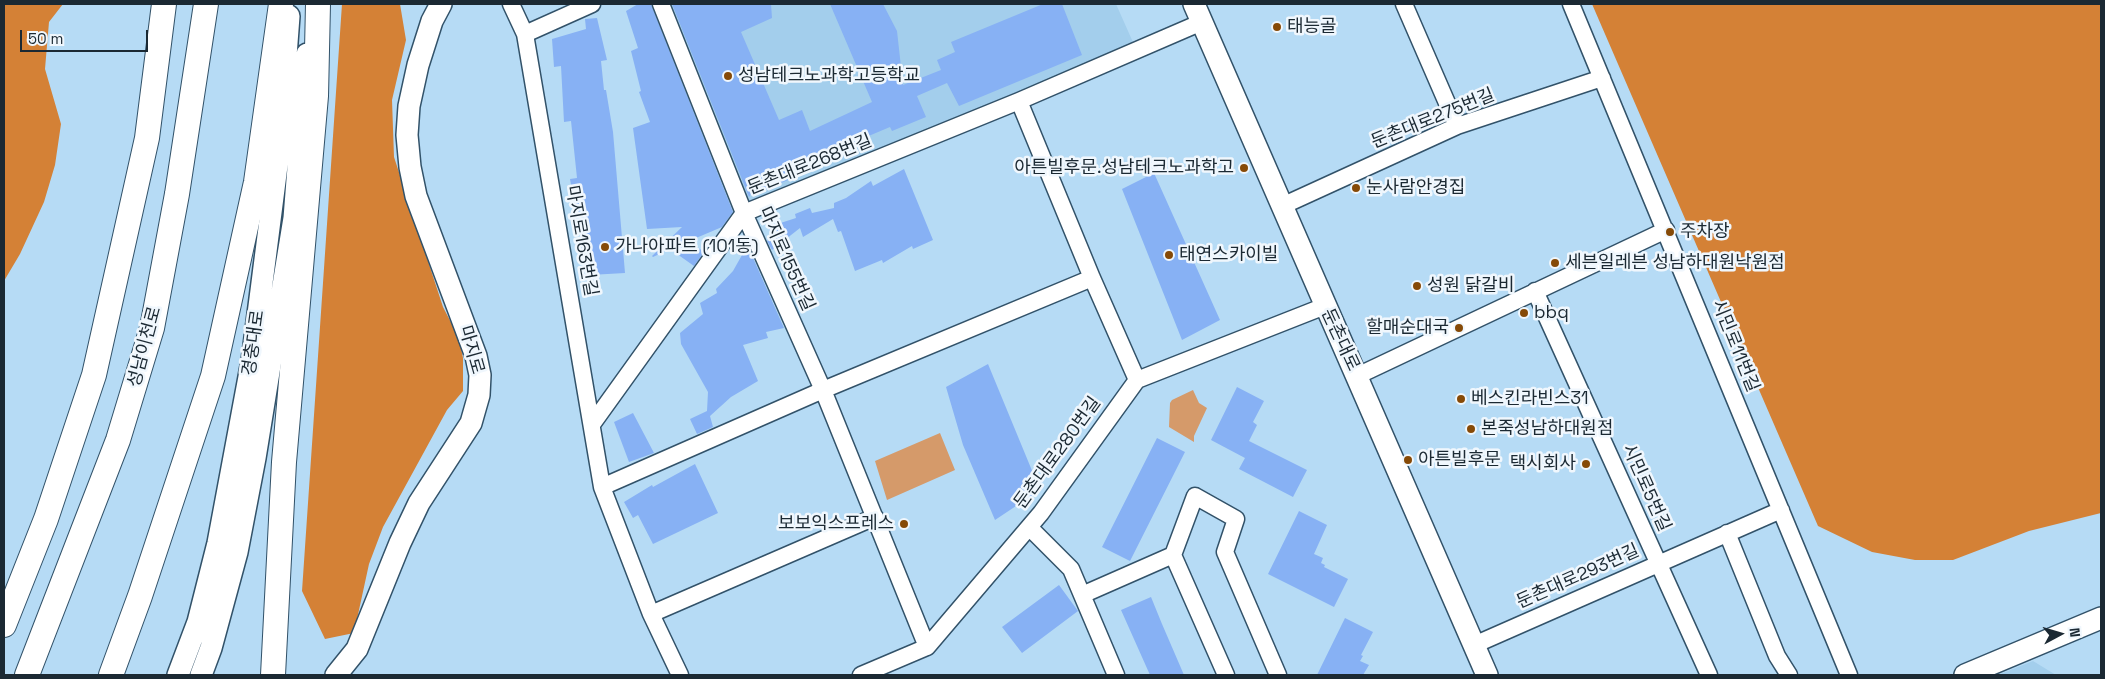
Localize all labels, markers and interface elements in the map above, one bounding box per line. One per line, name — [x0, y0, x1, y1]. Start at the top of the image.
place label: 태능골 — [1287, 16, 1337, 38]
scale bar — [22, 20, 150, 52]
marker: 태능골 — [1271, 21, 1283, 33]
text: 50 m — [28, 29, 63, 48]
place label: 성남테크노과학고등학교 — [738, 65, 920, 87]
marker: 성남테크노과학고등학교 — [722, 70, 734, 82]
street label: 둔촌대로275번길 — [1368, 84, 1498, 154]
street label: 둔촌대로268번길 — [745, 130, 875, 200]
place label: 아튼빌후문.성남테크노과학고 — [1014, 157, 1234, 179]
marker: 아튼빌후문.성남테크노과학고 — [1238, 162, 1250, 174]
place label: 눈사람안경집 — [1366, 177, 1465, 199]
marker: 눈사람안경집 — [1350, 182, 1362, 194]
street label: 마지로163번길 — [561, 184, 601, 298]
street label: 마지로155번길 — [753, 203, 819, 315]
place label: 주차장 — [1680, 221, 1730, 243]
marker: 주차장 — [1664, 226, 1676, 238]
place label: 가나아파트 (101동) — [615, 236, 759, 258]
marker: 가나아파트 (101동) — [599, 241, 611, 253]
place label: 태연스카이빌 — [1179, 244, 1278, 266]
marker: 태연스카이빌 — [1163, 249, 1175, 261]
place label: 세븐일레븐 성남하대원낙원점 — [1565, 252, 1785, 274]
marker: 세븐일레븐 성남하대원낙원점 — [1549, 257, 1561, 269]
place label: 성원 닭갈비 — [1427, 275, 1514, 297]
marker: 성원 닭갈비 — [1411, 280, 1423, 292]
street label: 시민로11번길 — [1707, 297, 1763, 395]
place label: bbq — [1534, 302, 1569, 324]
street label: 성남이천로 — [124, 304, 166, 390]
street label: 둔촌대로 — [1316, 305, 1364, 375]
marker: bbq — [1518, 307, 1530, 319]
street label: 경충대로 — [239, 309, 269, 377]
place label: 할매순대국 — [1366, 317, 1449, 339]
marker: 할매순대국 — [1453, 322, 1465, 334]
street label: 마지로 — [454, 323, 488, 377]
place label: 베스킨라빈스31 — [1471, 388, 1588, 410]
street label: 둔촌대로280번길 — [1010, 393, 1106, 513]
marker: 베스킨라빈스31 — [1455, 393, 1467, 405]
place label: 본죽성남하대원점 — [1481, 418, 1613, 440]
marker: 본죽성남하대원점 — [1465, 423, 1477, 435]
street label: 시민로5번길 — [1617, 441, 1675, 535]
place label: 아튼빌후문 — [1418, 449, 1501, 471]
place label: 택시회사 — [1510, 453, 1576, 475]
marker: 아튼빌후문 — [1402, 454, 1414, 466]
marker: 택시회사 — [1580, 458, 1592, 470]
place label: 보보익스프레스 — [778, 513, 894, 535]
marker: 보보익스프레스 — [898, 518, 910, 530]
street label: 둔촌대로293번길 — [1513, 540, 1643, 614]
north arrow — [2035, 609, 2085, 659]
text: N — [2065, 627, 2084, 638]

